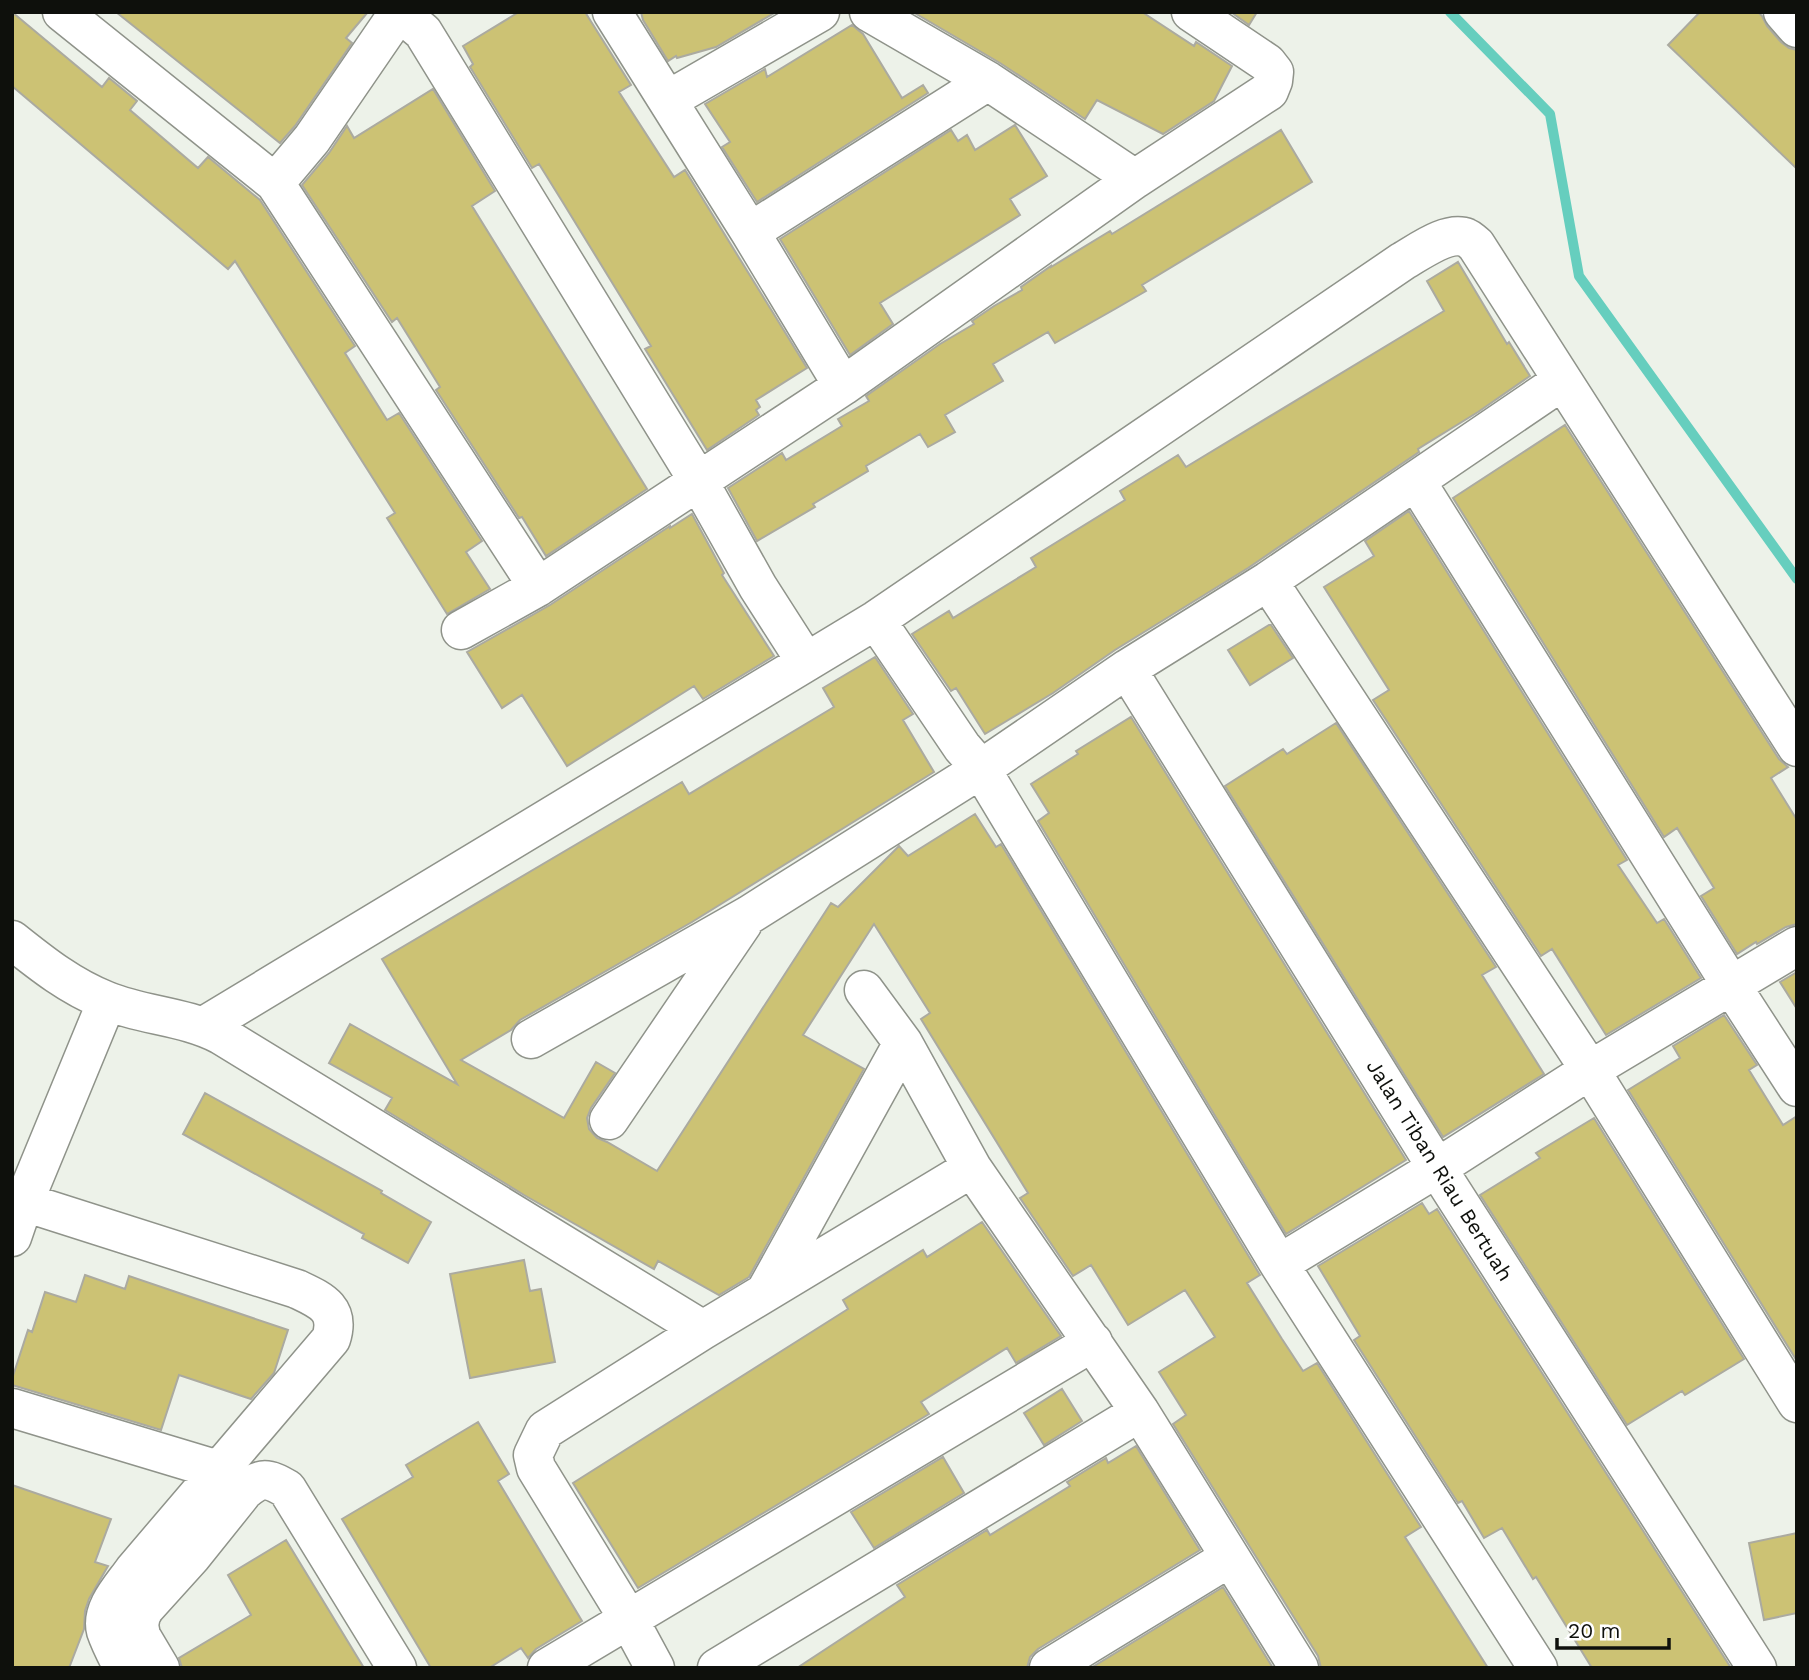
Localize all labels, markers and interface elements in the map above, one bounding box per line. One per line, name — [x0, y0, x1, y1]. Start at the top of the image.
street label: Jalan Tiban Riau Bertuah — [1361, 1055, 1519, 1285]
scale bar — [1557, 1606, 1669, 1650]
text: 20 m — [1568, 1618, 1620, 1643]

